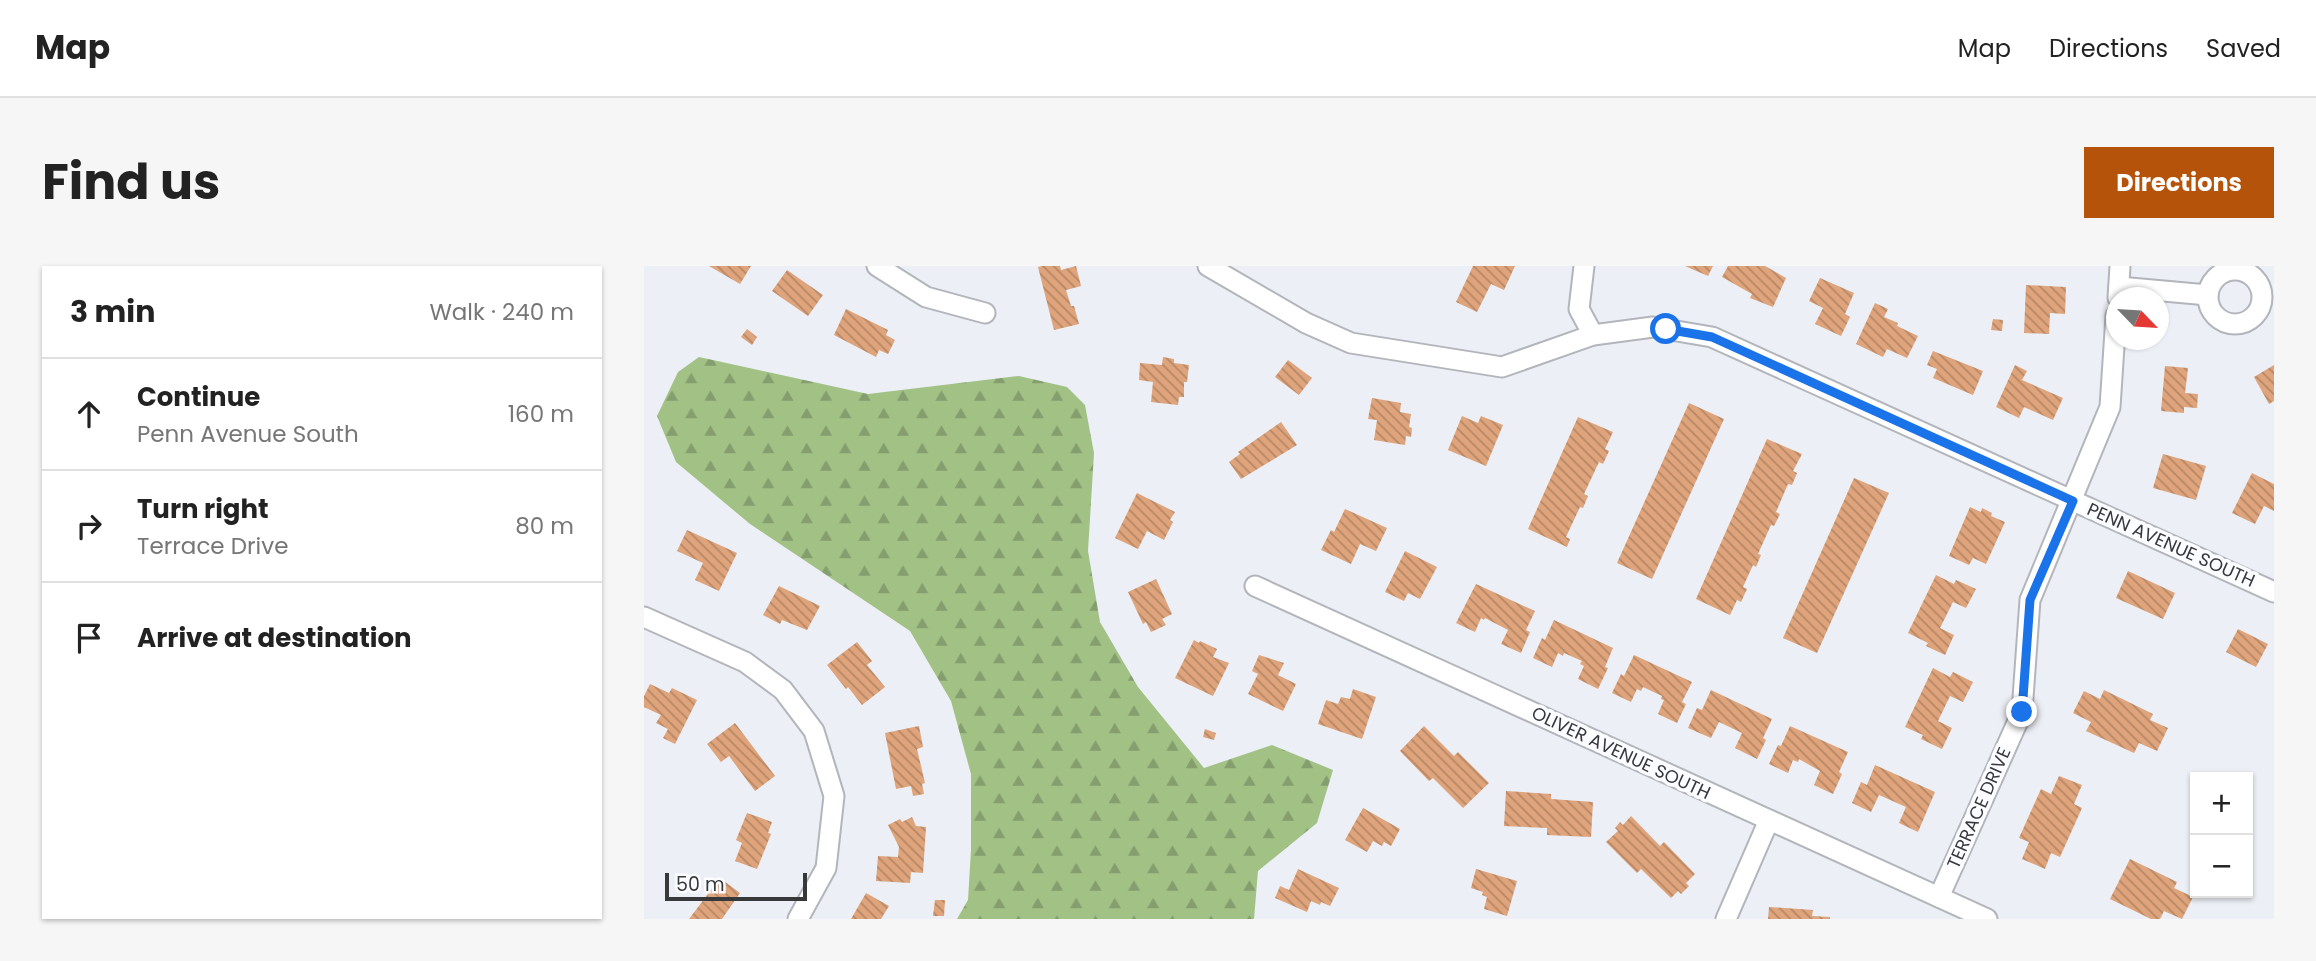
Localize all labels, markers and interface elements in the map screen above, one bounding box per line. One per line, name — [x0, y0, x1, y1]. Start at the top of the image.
text: Map — [35, 24, 110, 71]
text: Map — [1958, 32, 2011, 65]
text: Directions — [2049, 32, 2168, 65]
text: Saved — [2206, 32, 2281, 65]
button: Directions — [2084, 147, 2274, 218]
text: Find us — [42, 148, 220, 216]
north arrow — [2106, 287, 2169, 350]
text: 3 min — [70, 290, 155, 333]
text: Walk · 240 m — [429, 296, 574, 328]
route start — [1650, 313, 1681, 344]
text: Continue — [137, 379, 260, 415]
icon: ahead — [70, 395, 108, 433]
text: 160 m — [508, 398, 574, 430]
text: Penn Avenue South — [137, 418, 359, 450]
text: Turn right — [137, 491, 269, 527]
street label: PENN AVENUE SOUTH — [2083, 496, 2259, 593]
icon: right — [70, 507, 108, 545]
text: 80 m — [515, 510, 574, 542]
text: Terrace Drive — [137, 530, 288, 562]
icon: arrive — [70, 619, 108, 657]
text: Arrive at destination — [137, 620, 412, 656]
route end — [2006, 696, 2037, 727]
street label: OLIVER AVENUE SOUTH — [1528, 700, 1715, 805]
street label: TERRACE DRIVE — [1941, 743, 2016, 872]
map controls — [2190, 772, 2253, 898]
button: + — [2190, 772, 2253, 835]
button: − — [2190, 835, 2253, 898]
scale bar — [665, 870, 807, 902]
text: 50 m — [676, 871, 725, 898]

